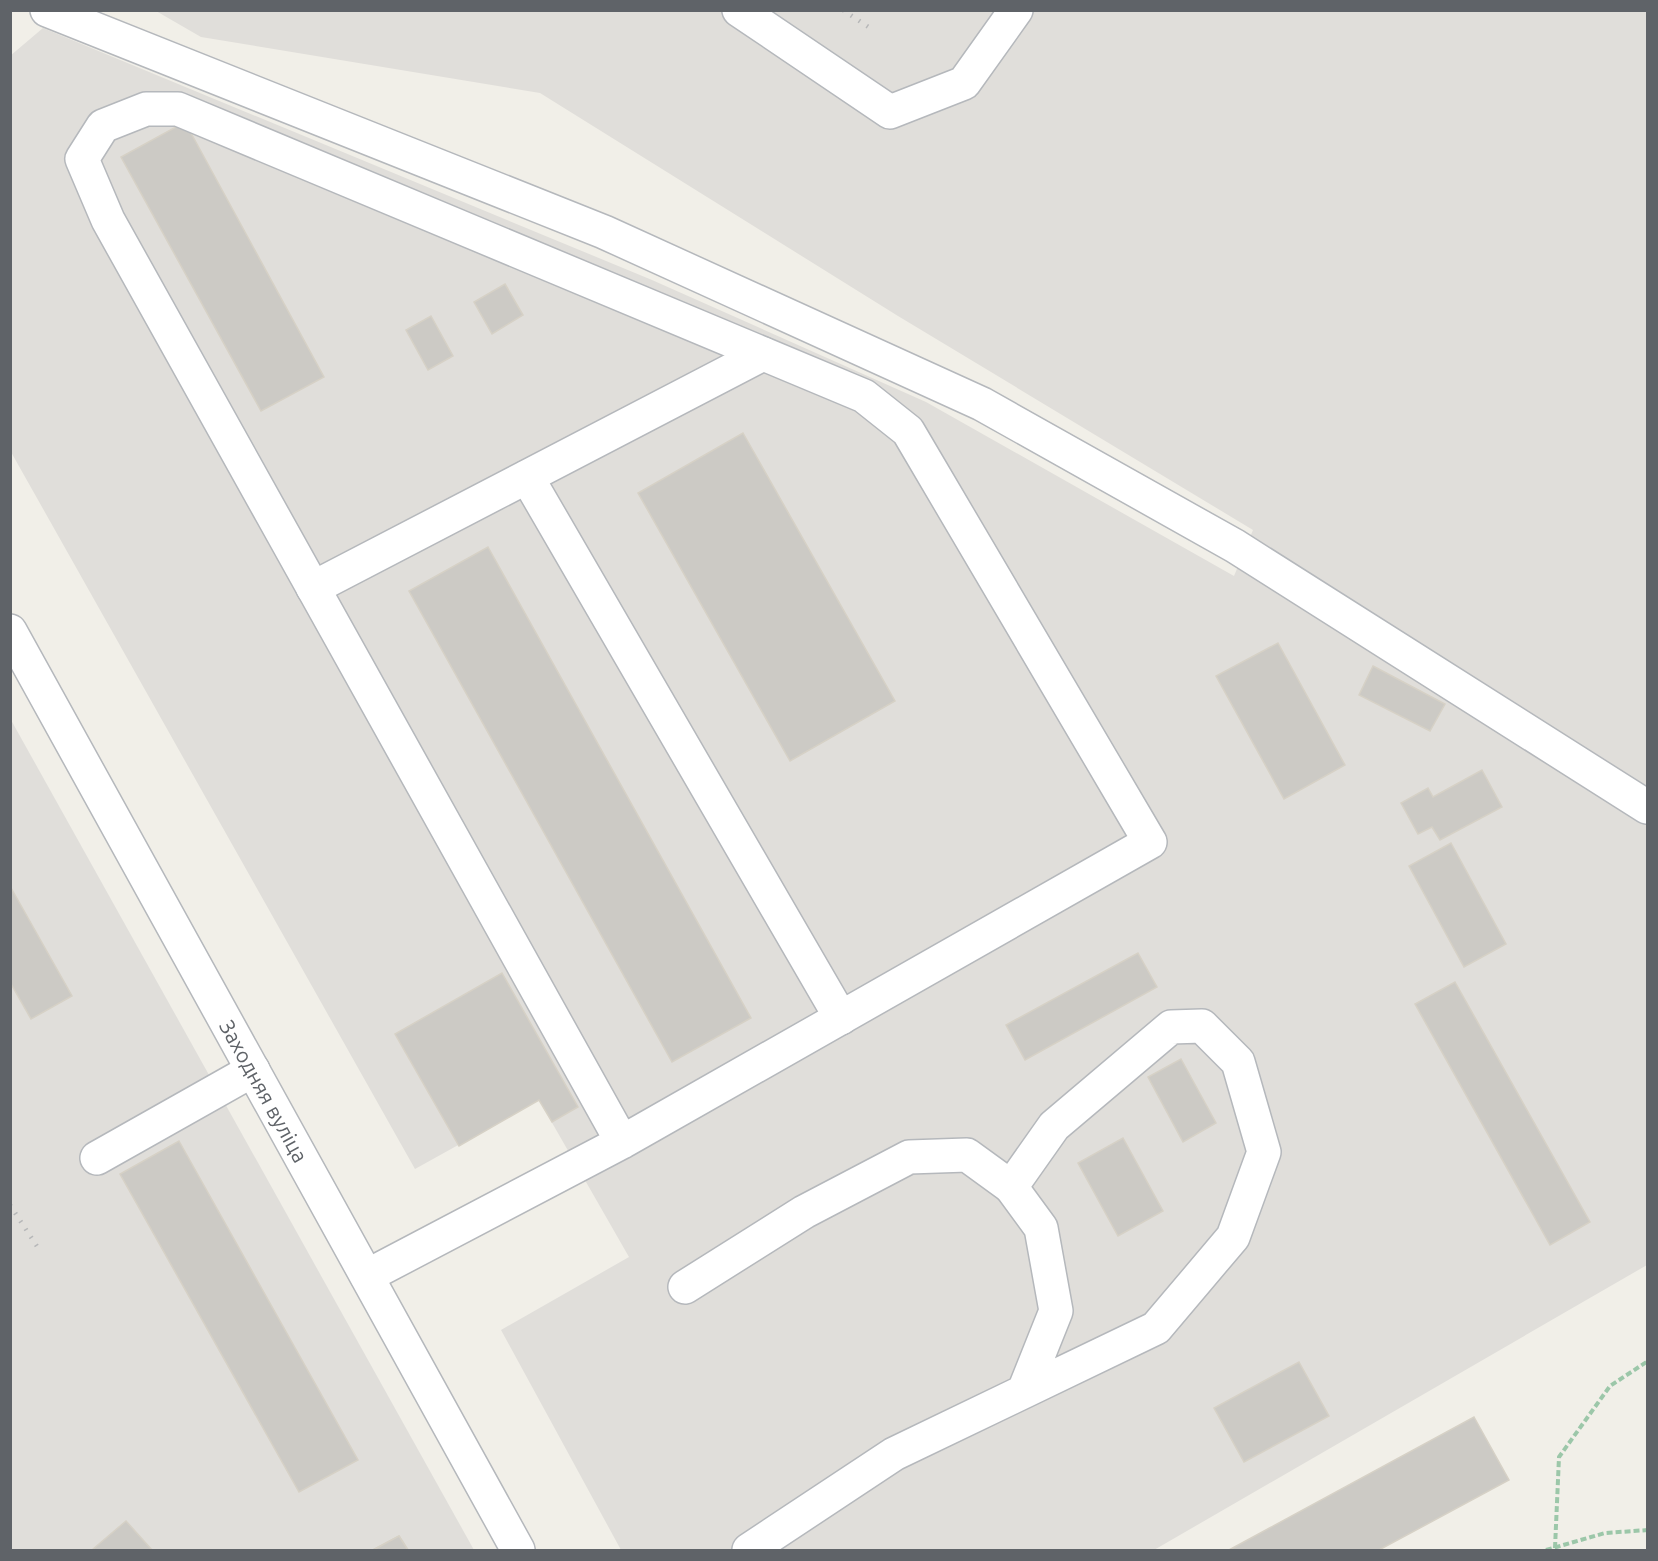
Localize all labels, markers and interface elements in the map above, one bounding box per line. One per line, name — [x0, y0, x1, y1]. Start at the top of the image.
street label: Заходняя вуліца — [215, 1016, 313, 1166]

